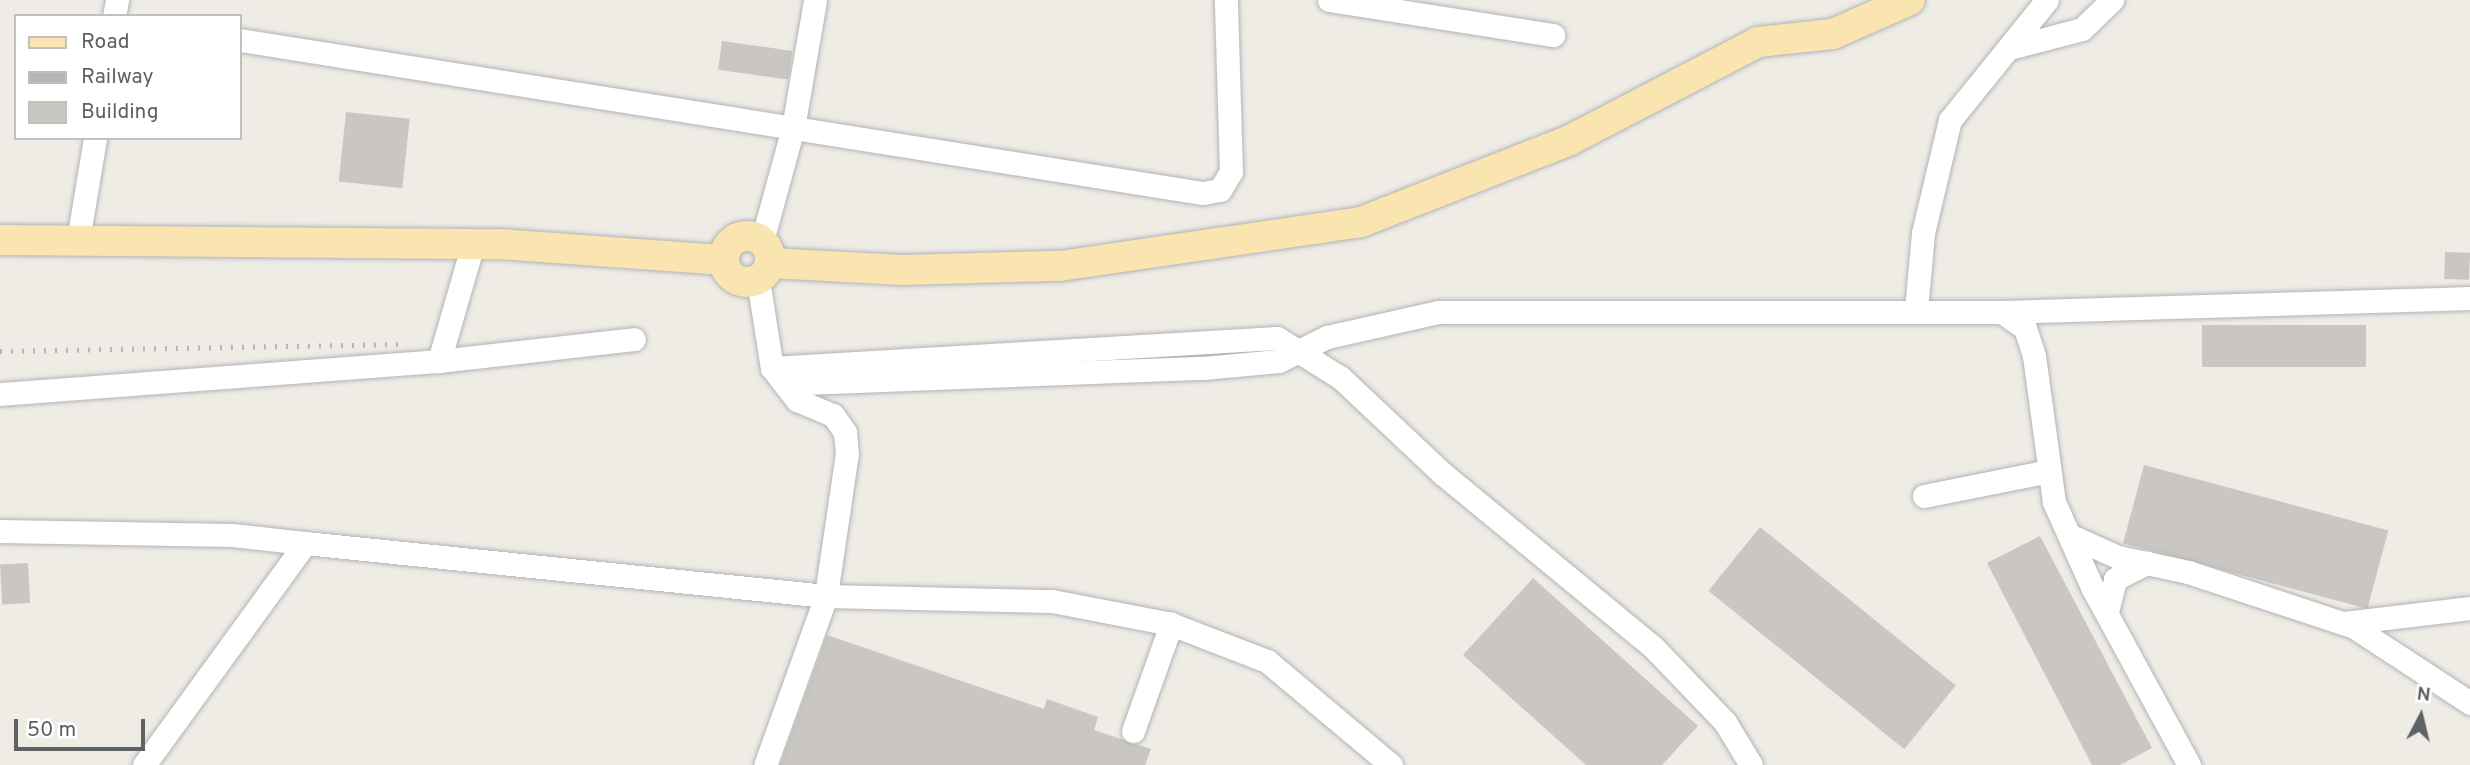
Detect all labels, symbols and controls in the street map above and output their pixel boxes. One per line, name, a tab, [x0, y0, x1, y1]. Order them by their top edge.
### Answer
legend	[14, 14, 242, 140]
text: Road	[81, 29, 130, 56]
text: Railway	[81, 64, 154, 91]
text: Building	[81, 99, 159, 126]
north arrow	[2386, 681, 2456, 751]
text: N	[2415, 682, 2432, 708]
scale bar	[18, 706, 149, 750]
text: 50 m	[27, 717, 76, 744]

